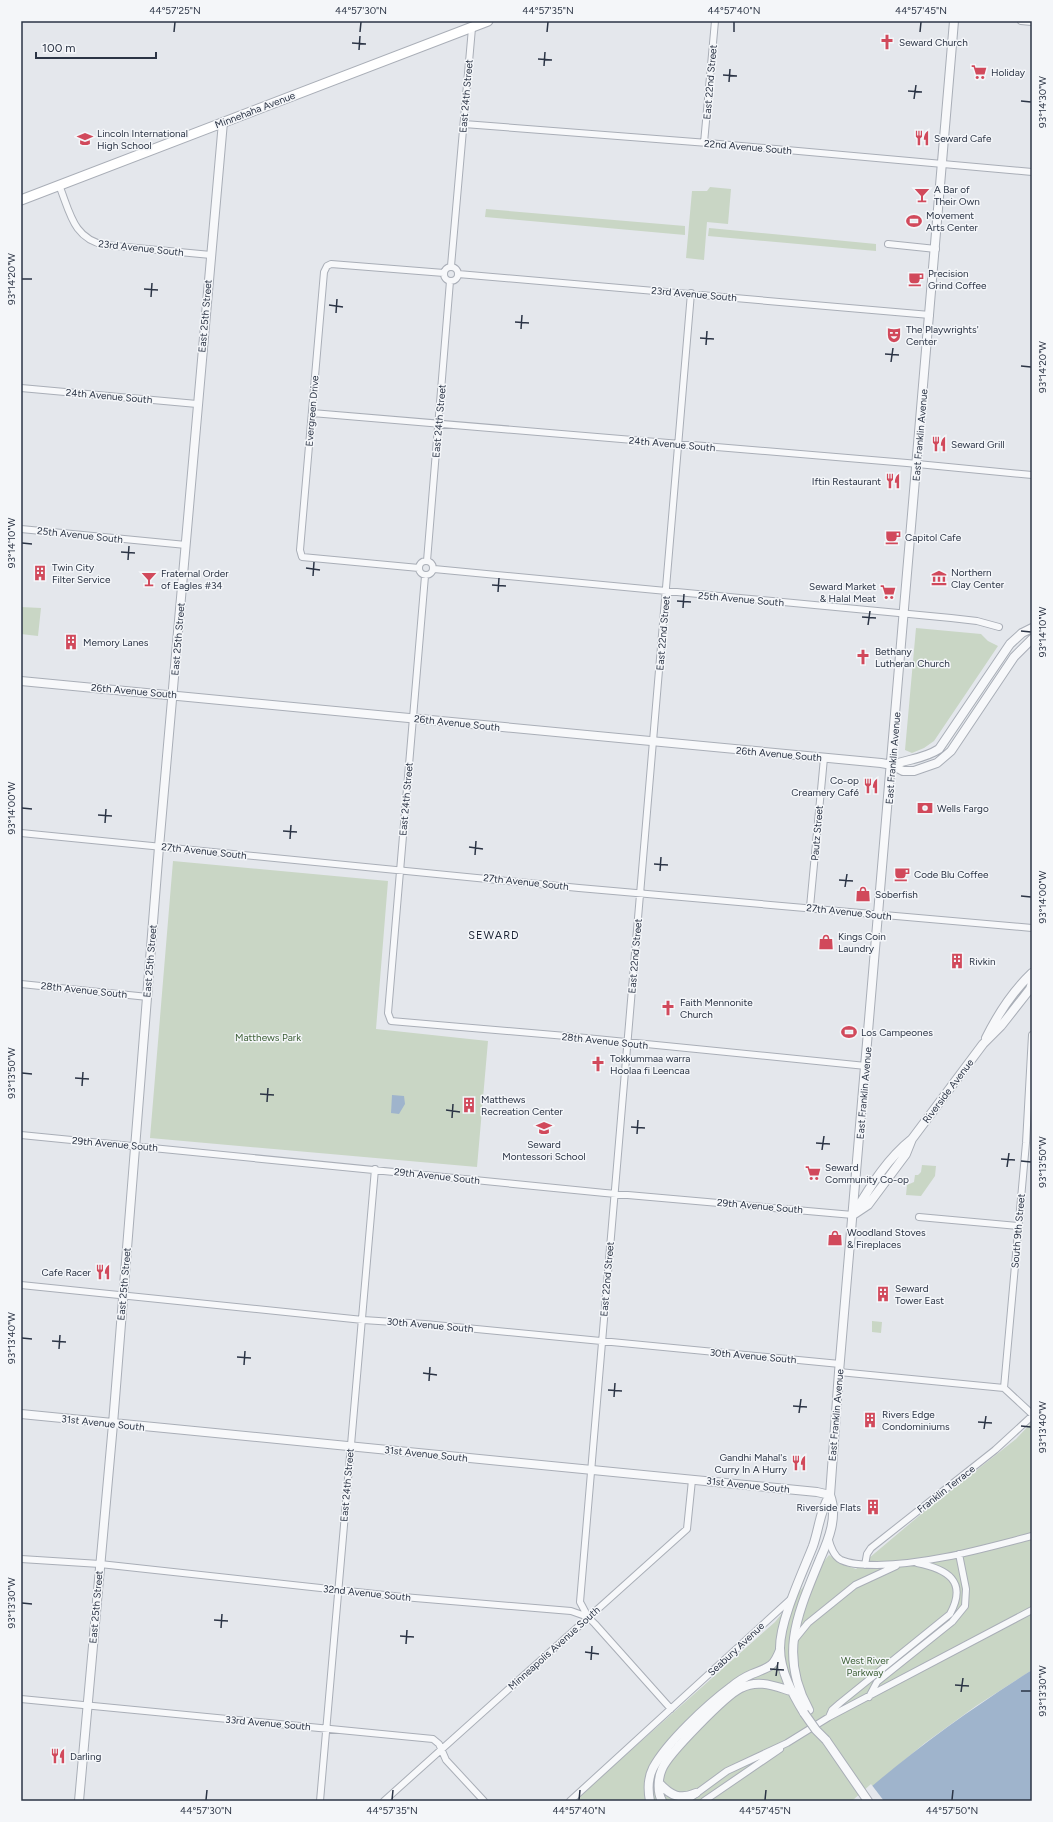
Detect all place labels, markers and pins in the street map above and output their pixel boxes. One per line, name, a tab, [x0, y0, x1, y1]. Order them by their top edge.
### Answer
church icon: Seward Church	[878, 33, 896, 51]
place label: Seward Church	[899, 36, 968, 49]
supermarket icon: Holiday	[970, 63, 988, 81]
place label: Holiday	[991, 66, 1026, 79]
place label: Lincoln International High School	[97, 127, 188, 152]
restaurant icon: Seward Cafe	[913, 129, 931, 147]
school or university icon: Lincoln International High School	[76, 130, 94, 148]
place label: Seward Cafe	[934, 132, 992, 145]
place label: A Bar of Their Own	[934, 183, 980, 208]
bar icon: A Bar of Their Own	[913, 186, 931, 204]
place label: Movement Arts Center	[926, 209, 979, 234]
sports icon: Movement Arts Center	[905, 212, 923, 230]
place label: Precision Grind Coffee	[928, 267, 987, 292]
cafe icon: Precision Grind Coffee	[907, 270, 925, 288]
place label: The Playwrights' Center	[906, 323, 979, 348]
theatre icon: The Playwrights' Center	[885, 326, 903, 344]
restaurant icon: Seward Grill	[930, 435, 948, 453]
place label: Seward Grill	[951, 438, 1005, 451]
restaurant icon: Iftin Restaurant	[884, 472, 902, 490]
place label: Iftin Restaurant	[812, 475, 881, 488]
cafe icon: Capitol Cafe	[884, 528, 902, 546]
place label: Capitol Cafe	[905, 531, 962, 544]
place label: Twin City Filter Service	[52, 561, 111, 586]
building icon: Twin City Filter Service	[31, 564, 49, 582]
place label: Northern Clay Center	[951, 566, 1005, 591]
place label: Fraternal Order of Eagles #34	[161, 567, 229, 592]
museum icon: Northern Clay Center	[930, 569, 948, 587]
bar icon: Fraternal Order of Eagles #34	[140, 570, 158, 588]
place label: Seward Market & Halal Meat	[809, 580, 876, 605]
supermarket icon: Seward Market & Halal Meat	[879, 583, 897, 601]
building icon: Memory Lanes	[62, 633, 80, 651]
place label: Memory Lanes	[83, 636, 149, 649]
place label: Bethany Lutheran Church	[875, 645, 950, 670]
church icon: Bethany Lutheran Church	[854, 648, 872, 666]
place label: Co-op Creamery Café	[791, 774, 860, 799]
restaurant icon: Co-op Creamery Café	[862, 777, 880, 795]
bank icon: Wells Fargo	[916, 799, 934, 817]
place label: Wells Fargo	[937, 802, 989, 815]
cafe icon: Code Blu Coffee	[893, 865, 911, 883]
place label: Code Blu Coffee	[914, 868, 989, 881]
shop icon: Soberfish	[854, 885, 872, 903]
place label: Soberfish	[875, 888, 918, 901]
place label: Kings Coin Laundry	[838, 930, 886, 955]
shop icon: Kings Coin Laundry	[817, 933, 835, 951]
building icon: Rivkin	[948, 952, 966, 970]
place label: Rivkin	[969, 955, 996, 968]
place label: Faith Mennonite Church	[680, 996, 753, 1021]
church icon: Faith Mennonite Church	[659, 999, 677, 1017]
sports icon: Los Campeones	[840, 1023, 858, 1041]
place label: Los Campeones	[861, 1026, 933, 1039]
place label: Tokkummaa warra Hoolaa fi Leencaa	[610, 1052, 690, 1077]
church icon: Tokkummaa warra Hoolaa fi Leencaa	[589, 1055, 607, 1073]
place label: Matthews Recreation Center	[481, 1093, 563, 1118]
building icon: Matthews Recreation Center	[460, 1096, 478, 1114]
school or university icon: Seward Montessori School	[535, 1119, 553, 1137]
place label: Seward Montessori School	[502, 1138, 586, 1163]
place label: Seward Community Co-op	[825, 1161, 909, 1186]
supermarket icon: Seward Community Co-op	[804, 1164, 822, 1182]
place label: Woodland Stoves & Fireplaces	[847, 1226, 926, 1251]
shop icon: Woodland Stoves & Fireplaces	[826, 1229, 844, 1247]
restaurant icon: Cafe Racer	[94, 1263, 112, 1281]
place label: Cafe Racer	[41, 1266, 92, 1279]
place label: Seward Tower East	[895, 1282, 944, 1307]
building icon: Seward Tower East	[874, 1285, 892, 1303]
place label: Rivers Edge Condominiums	[882, 1408, 950, 1433]
building icon: Rivers Edge Condominiums	[861, 1411, 879, 1429]
place label: Gandhi Mahal's Curry In A Hurry	[715, 1451, 788, 1476]
restaurant icon: Gandhi Mahal's Curry In A Hurry	[790, 1454, 808, 1472]
building icon: Riverside Flats	[864, 1498, 882, 1516]
place label: Riverside Flats	[797, 1501, 861, 1514]
restaurant icon: Darling	[49, 1747, 67, 1765]
place label: Darling	[70, 1750, 101, 1763]

